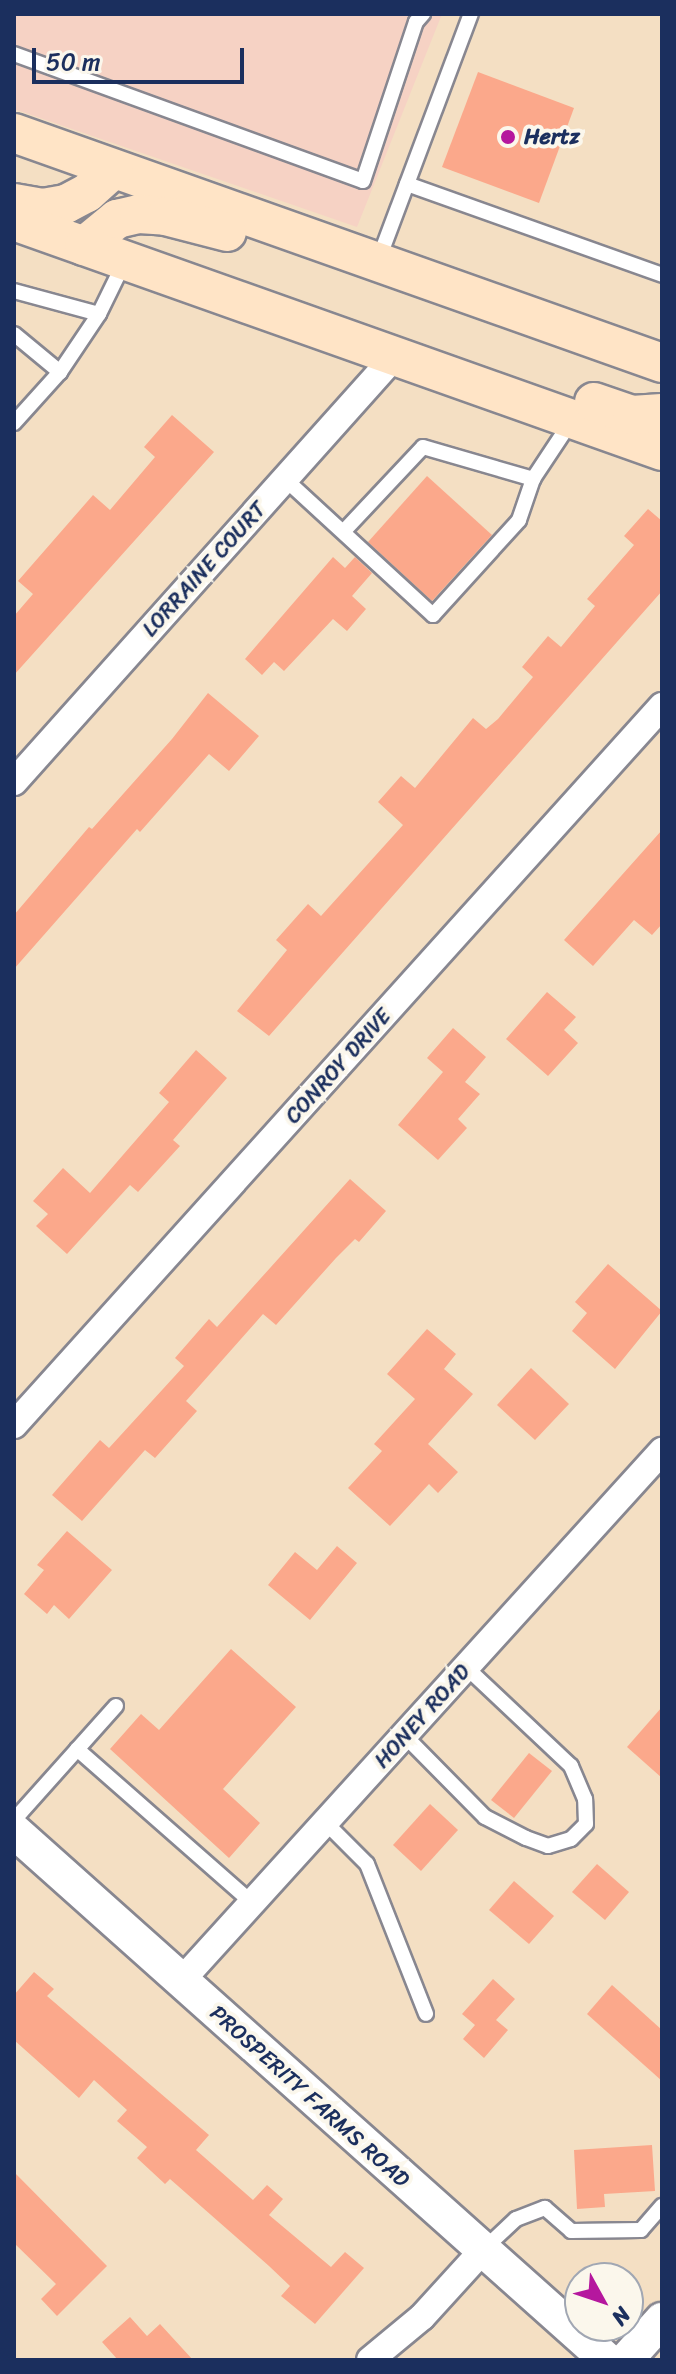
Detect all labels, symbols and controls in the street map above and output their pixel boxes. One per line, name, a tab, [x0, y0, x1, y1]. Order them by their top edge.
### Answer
scale bar	[36, 32, 248, 82]
text: 50 m	[46, 41, 101, 83]
place label: Hertz	[524, 124, 580, 150]
marker: Hertz	[499, 128, 517, 146]
street label: LORRAINE COURT	[137, 496, 271, 642]
street label: CONROY DRIVE	[278, 1002, 398, 1130]
street label: HONEY ROAD	[369, 1659, 475, 1773]
street label: PROSPERITY FARMS ROAD	[205, 2000, 415, 2192]
north arrow	[564, 2262, 644, 2342]
text: N	[601, 2298, 641, 2335]

